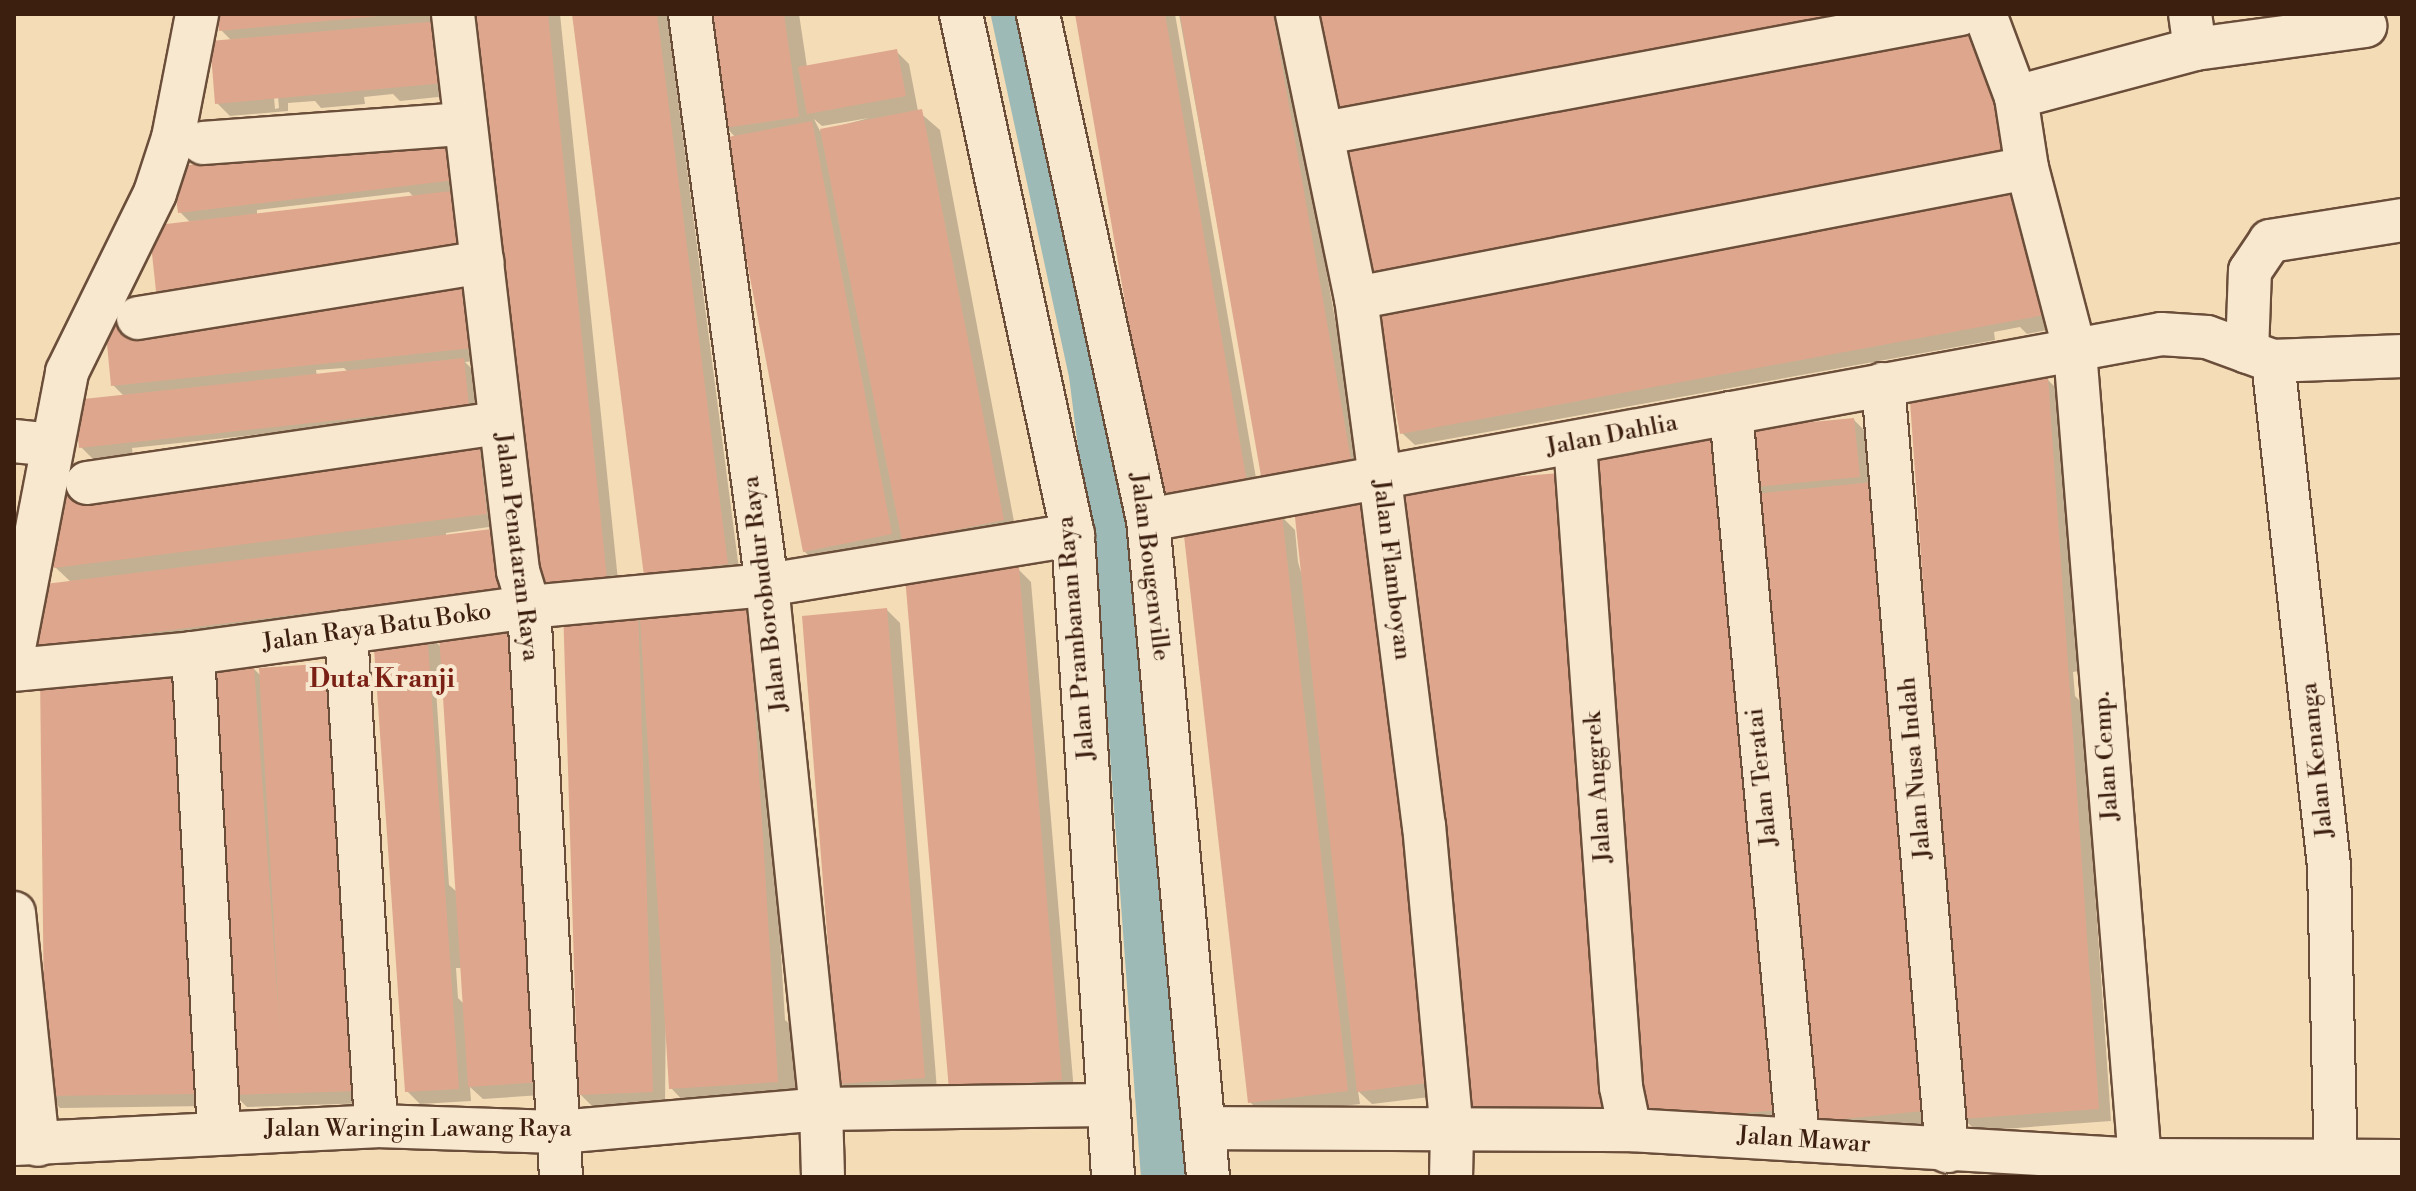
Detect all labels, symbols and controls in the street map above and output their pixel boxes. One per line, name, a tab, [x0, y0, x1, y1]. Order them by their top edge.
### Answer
street label: Jalan Dahlia	[1544, 409, 1680, 463]
street label: Jalan Penataran Raya	[488, 431, 544, 663]
street label: Jalan Bougenville	[1123, 471, 1175, 663]
street label: Jalan Borobudur Raya	[737, 474, 795, 714]
street label: Jalan Flamboyan	[1366, 478, 1416, 662]
street label: Jalan Prambanan Raya	[1052, 515, 1102, 761]
street label: Jalan Raya Batu Boko	[261, 598, 493, 658]
district label: Duta Kranji	[309, 664, 455, 696]
street label: Jalan Nusa Indah	[1894, 676, 1938, 860]
street label: Jalan Kenanga	[2296, 681, 2340, 839]
street label: Jalan Cemp.	[2088, 690, 2126, 822]
street label: Jalan Teratai	[1741, 706, 1785, 848]
street label: Jalan Anggrek	[1579, 710, 1619, 864]
street label: Jalan Waringin Lawang Raya	[264, 1116, 572, 1144]
street label: Jalan Mawar	[1737, 1122, 1871, 1160]

